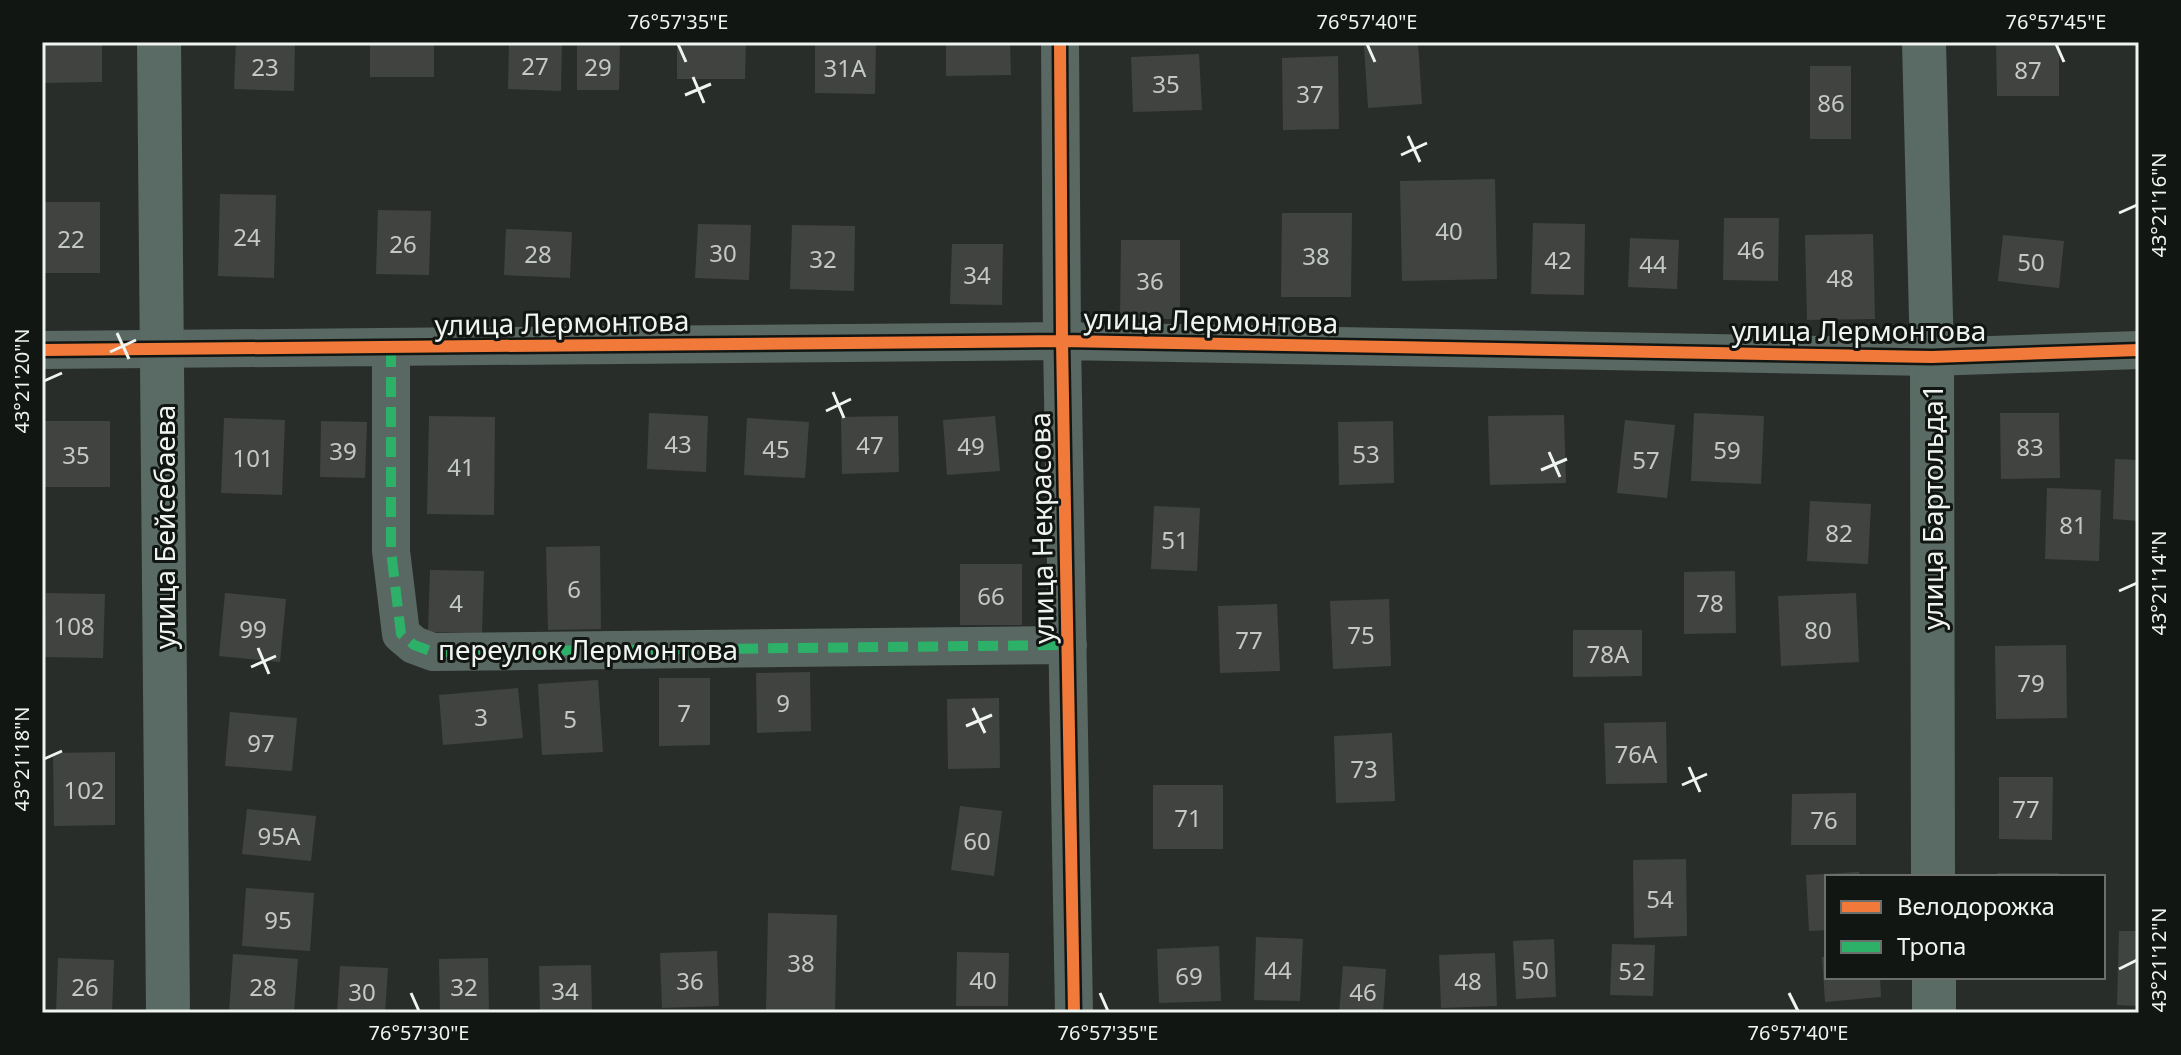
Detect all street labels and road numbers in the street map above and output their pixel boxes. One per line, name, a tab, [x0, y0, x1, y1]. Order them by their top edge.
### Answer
street label: улица Лермонтова	[1083, 299, 1339, 341]
street label: улица Лермонтова	[434, 301, 690, 343]
street label: улица Лермонтова	[1732, 311, 1986, 349]
street label: улица Бартольда1	[1913, 384, 1951, 630]
street label: улица Бейсебаева	[145, 405, 183, 649]
street label: улица Некрасова	[1020, 412, 1062, 644]
street label: переулок Лермонтова	[438, 630, 738, 668]

